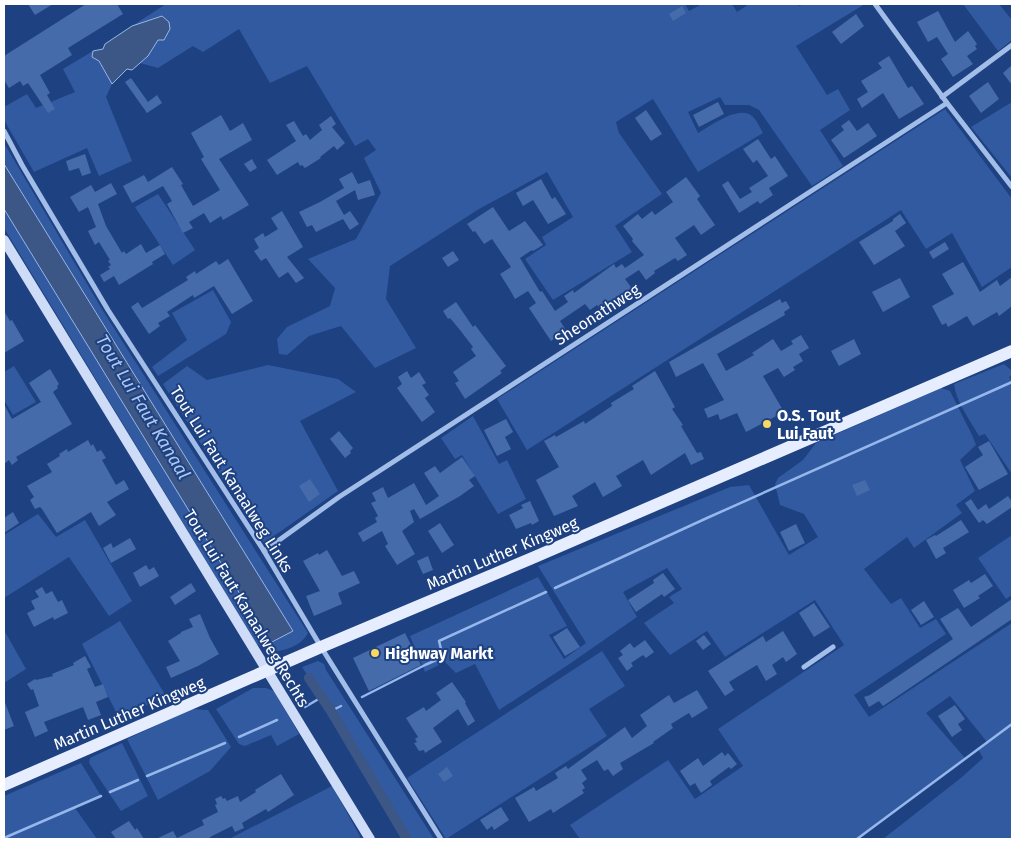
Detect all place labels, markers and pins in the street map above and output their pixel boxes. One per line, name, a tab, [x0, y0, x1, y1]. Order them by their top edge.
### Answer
place label: O.S. Tout Lui Faut	[777, 406, 842, 443]
marker: O.S. Tout Lui Faut	[761, 418, 773, 430]
place label: Highway Markt	[385, 644, 494, 663]
marker: Highway Markt	[369, 647, 381, 659]

